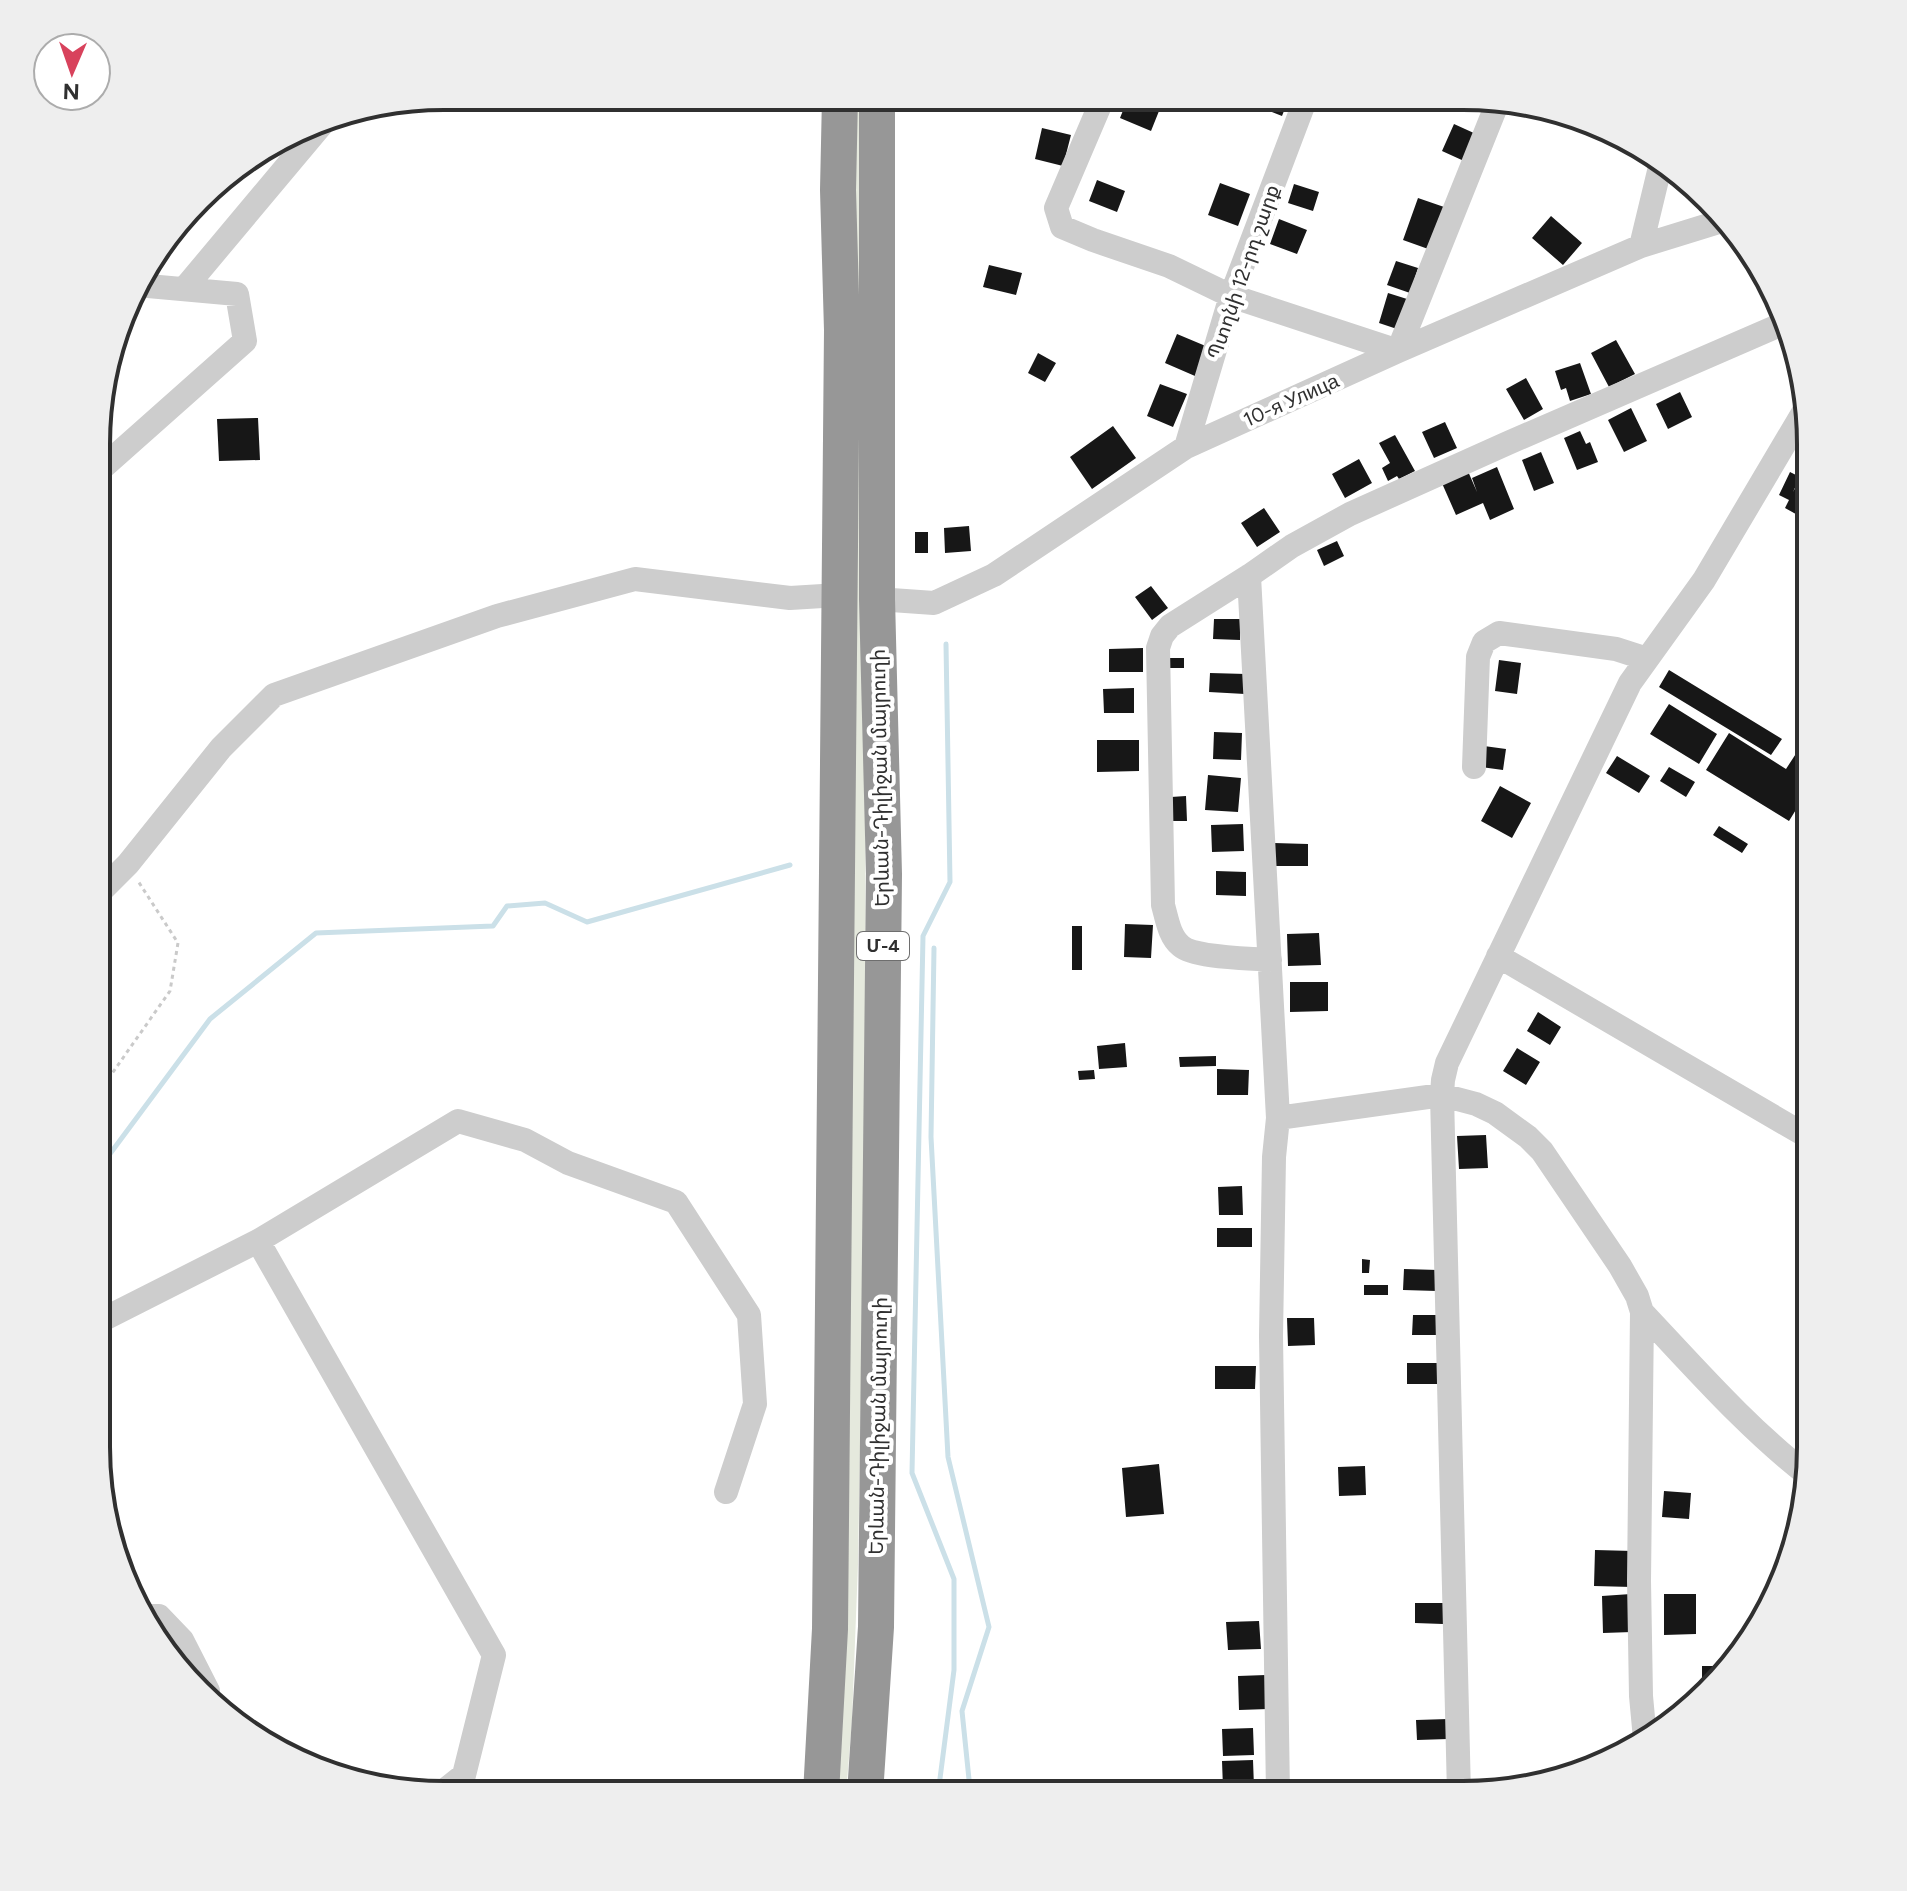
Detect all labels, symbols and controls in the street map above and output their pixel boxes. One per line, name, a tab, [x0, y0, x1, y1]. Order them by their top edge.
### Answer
north arrow	[32, 32, 112, 112]
text: N	[62, 78, 80, 105]
street label: Պտղնի 12-րդ շարք	[1202, 181, 1284, 363]
street label: 10-я Улица	[1240, 368, 1343, 432]
street label: Երևան-Դիլիջան մայրուղի	[866, 649, 894, 907]
road number: Մ-4	[857, 932, 909, 960]
street label: Երևան-Դիլիջան մայրուղի	[864, 1297, 892, 1555]

